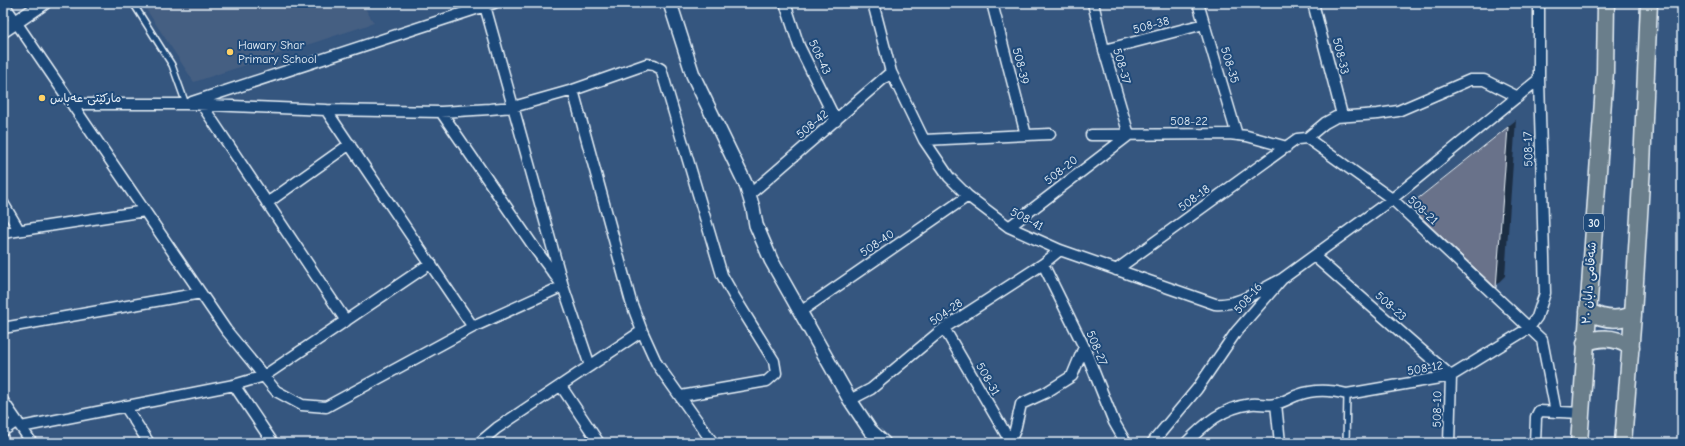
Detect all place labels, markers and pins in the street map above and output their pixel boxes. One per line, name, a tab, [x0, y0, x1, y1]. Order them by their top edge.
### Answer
place label: Hawary Shar Primary School	[238, 38, 317, 66]
marker: Hawary Shar Primary School	[225, 47, 235, 57]
place label: مارکێتی عەباس	[50, 91, 121, 106]
marker: مارکێتی عەباس	[37, 93, 47, 103]

